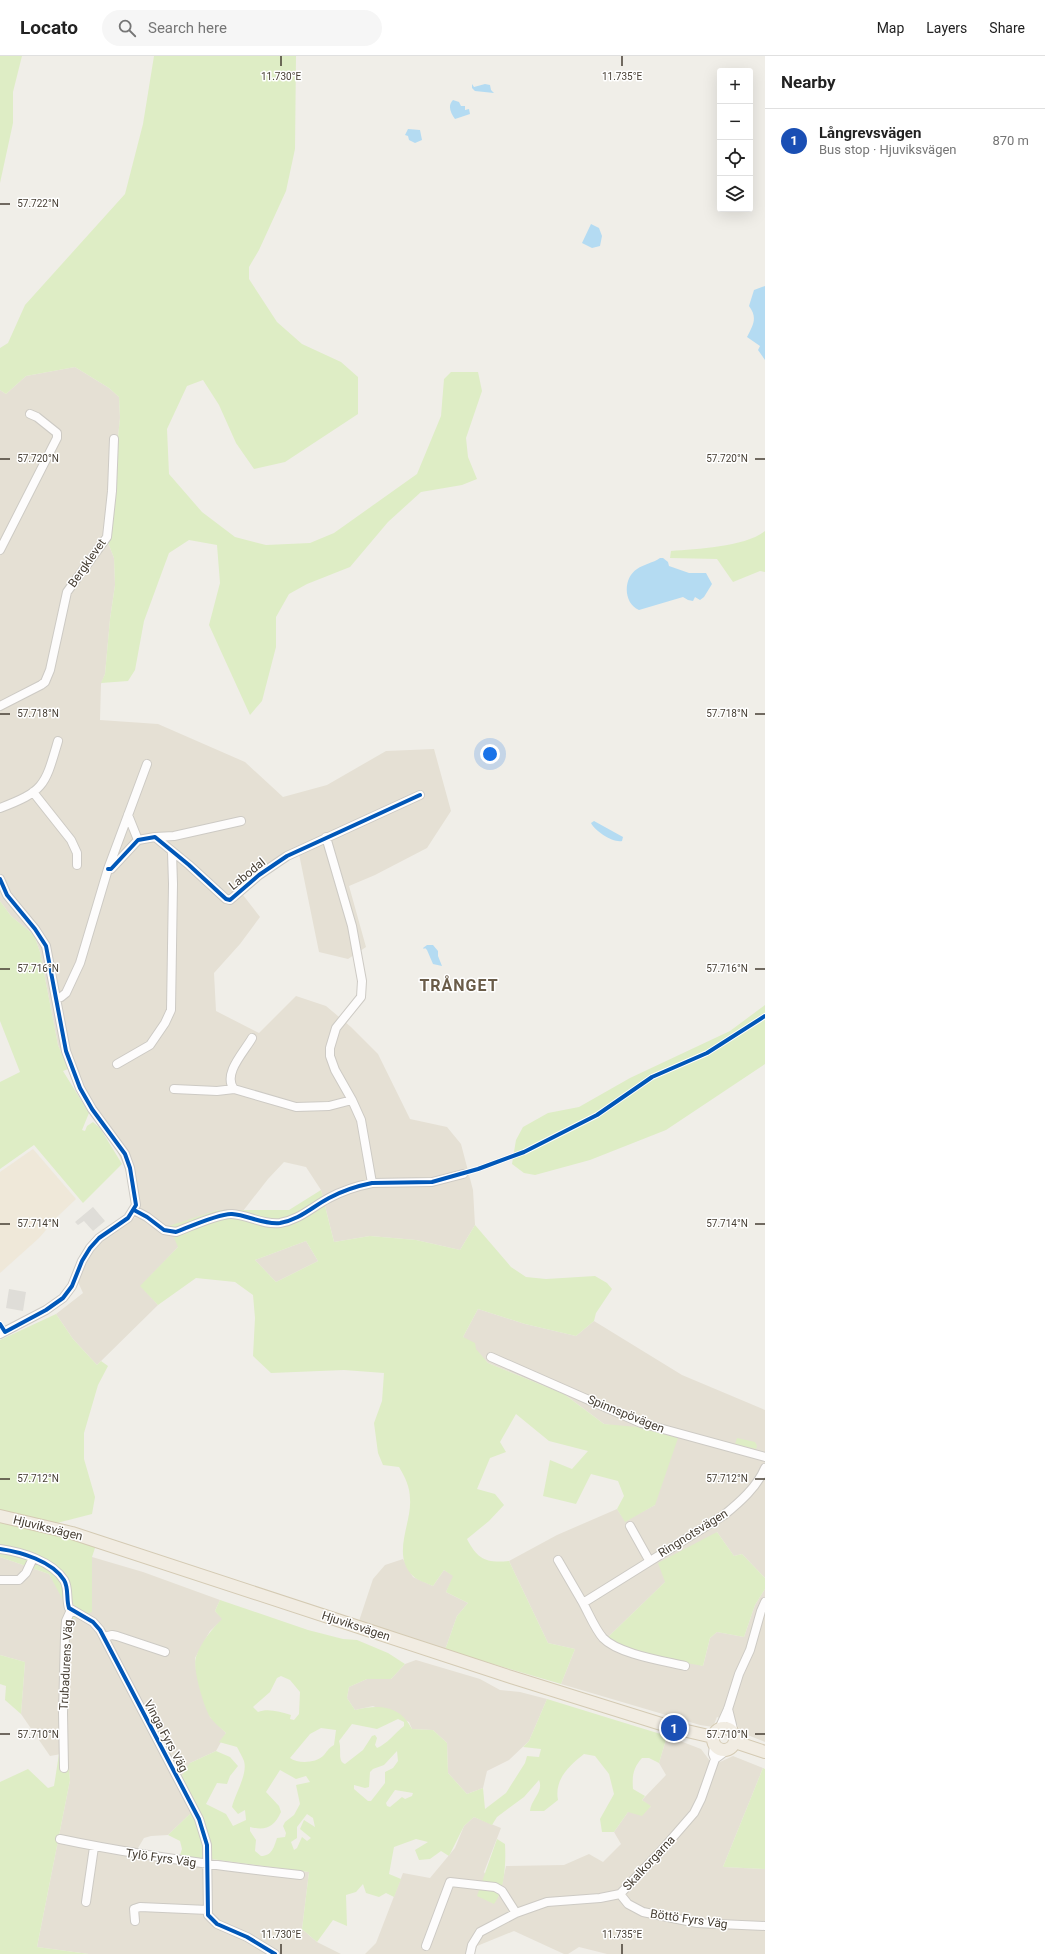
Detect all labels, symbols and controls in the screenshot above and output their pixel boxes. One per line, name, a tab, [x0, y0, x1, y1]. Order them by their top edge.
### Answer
search box	[102, 10, 382, 46]
text: Locato	[20, 16, 78, 39]
icon: search	[116, 17, 138, 39]
text: Search here	[148, 19, 227, 37]
text: Map	[877, 20, 904, 36]
text: Layers	[926, 20, 967, 36]
text: Share	[989, 20, 1025, 36]
map controls	[717, 68, 753, 212]
button: +	[717, 68, 753, 104]
text: 11.730°E	[261, 71, 301, 82]
text: 11.735°E	[602, 71, 642, 82]
text: Nearby	[781, 72, 836, 92]
button: −	[717, 104, 753, 140]
text: Långrevsvägen	[819, 124, 921, 142]
text: 1	[790, 133, 798, 148]
text: 870 m	[992, 133, 1029, 148]
button: locate	[717, 140, 753, 176]
text: Bus stop · Hjuviksvägen	[819, 142, 957, 157]
button: layers	[717, 176, 753, 212]
text: 57.722°N	[17, 198, 59, 209]
text: 57.720°N	[17, 453, 59, 464]
text: 57.720°N	[706, 453, 748, 464]
street label: Bergklevet	[65, 536, 109, 590]
text: 57.718°N	[17, 708, 59, 719]
text: 57.718°N	[706, 708, 748, 719]
your location	[480, 744, 500, 764]
street label: Labodal	[226, 855, 268, 893]
text: 57.716°N	[17, 963, 59, 974]
text: 57.716°N	[706, 963, 748, 974]
district label: TRÅNGET	[419, 975, 499, 995]
text: 57.714°N	[17, 1218, 59, 1229]
text: 57.714°N	[706, 1218, 748, 1229]
street label: Spinnspövägen	[586, 1392, 666, 1436]
text: 57.712°N	[17, 1473, 59, 1484]
text: 57.712°N	[706, 1473, 748, 1484]
street label: Ringnotsvägen	[656, 1506, 730, 1560]
street label: Hjuviksvägen	[12, 1513, 84, 1543]
street label: Hjuviksvägen	[320, 1608, 392, 1644]
street label: Trubadurens Väg	[57, 1619, 75, 1711]
street label: Vinga Fyrs Väg	[141, 1698, 191, 1774]
pin: 1	[661, 1713, 687, 1743]
text: 57.710°N	[17, 1729, 59, 1740]
text: 57.710°N	[706, 1729, 748, 1740]
street label: Skalkorgarna	[620, 1833, 678, 1893]
street label: Tylö Fyrs Väg	[125, 1846, 197, 1870]
street label: Böttö Fyrs Väg	[649, 1907, 729, 1931]
text: 11.730°E	[261, 1929, 301, 1940]
text: 11.735°E	[602, 1929, 642, 1940]

